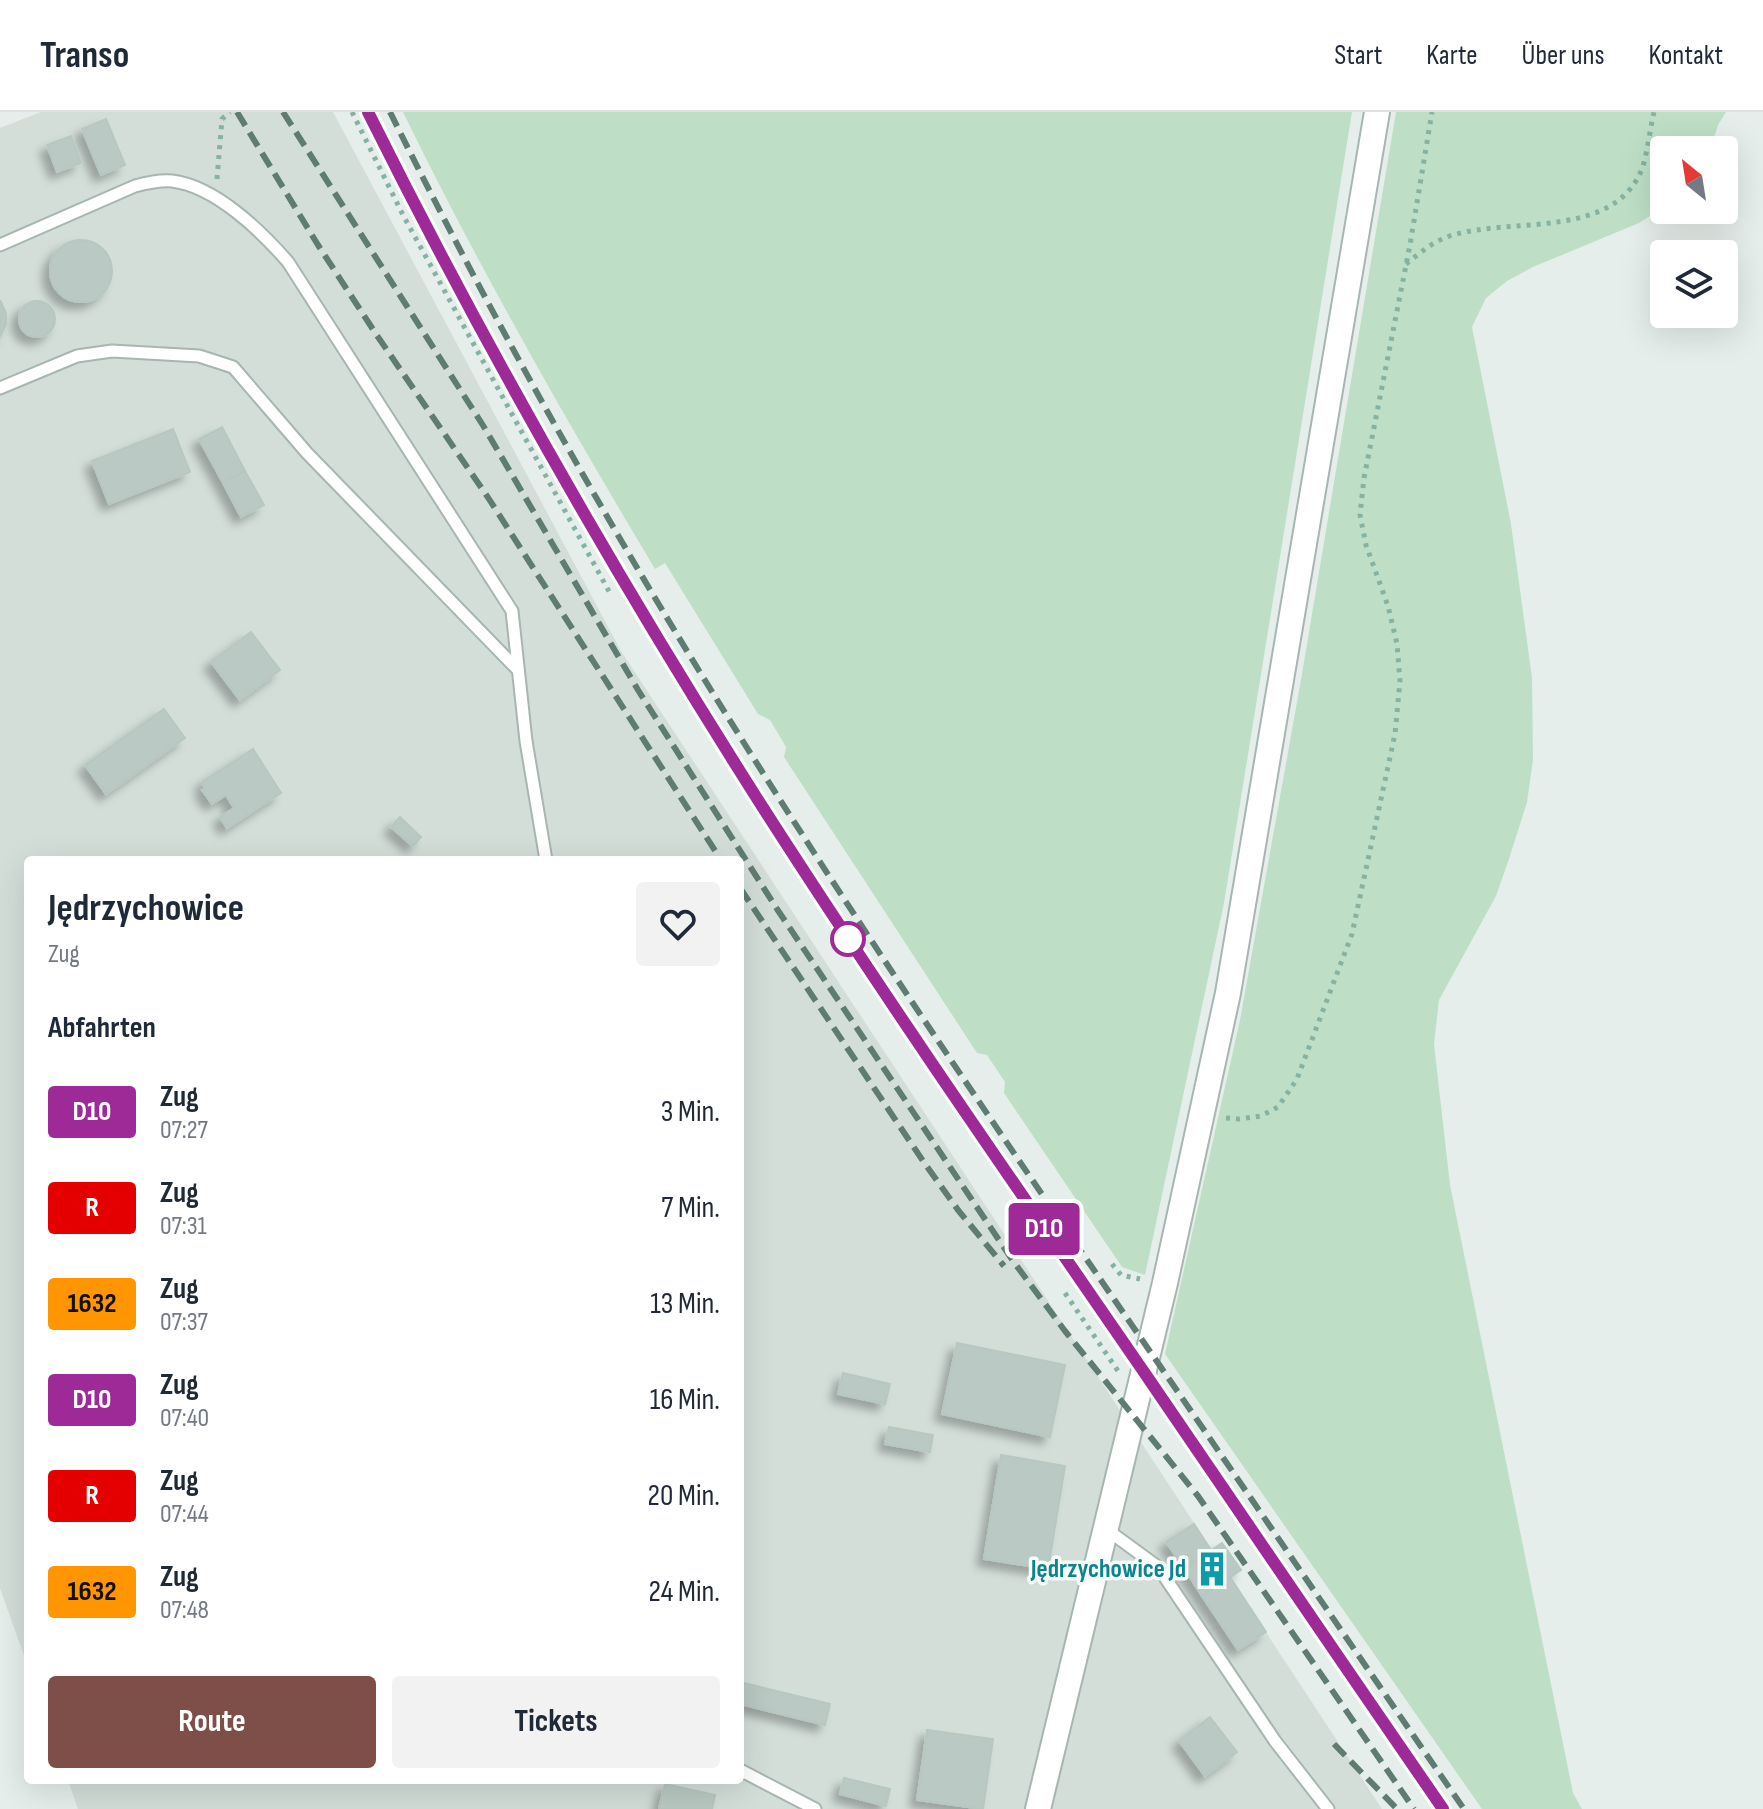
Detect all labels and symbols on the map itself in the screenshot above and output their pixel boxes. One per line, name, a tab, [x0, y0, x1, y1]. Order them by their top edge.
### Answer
north arrow	[1650, 136, 1738, 224]
unlabelled marker	[831, 922, 865, 956]
line badge: D10	[998, 1203, 1090, 1255]
building icon: Jędrzychowice Jd	[1193, 1550, 1231, 1588]
place label: Jędrzychowice Jd	[1030, 1554, 1186, 1585]

